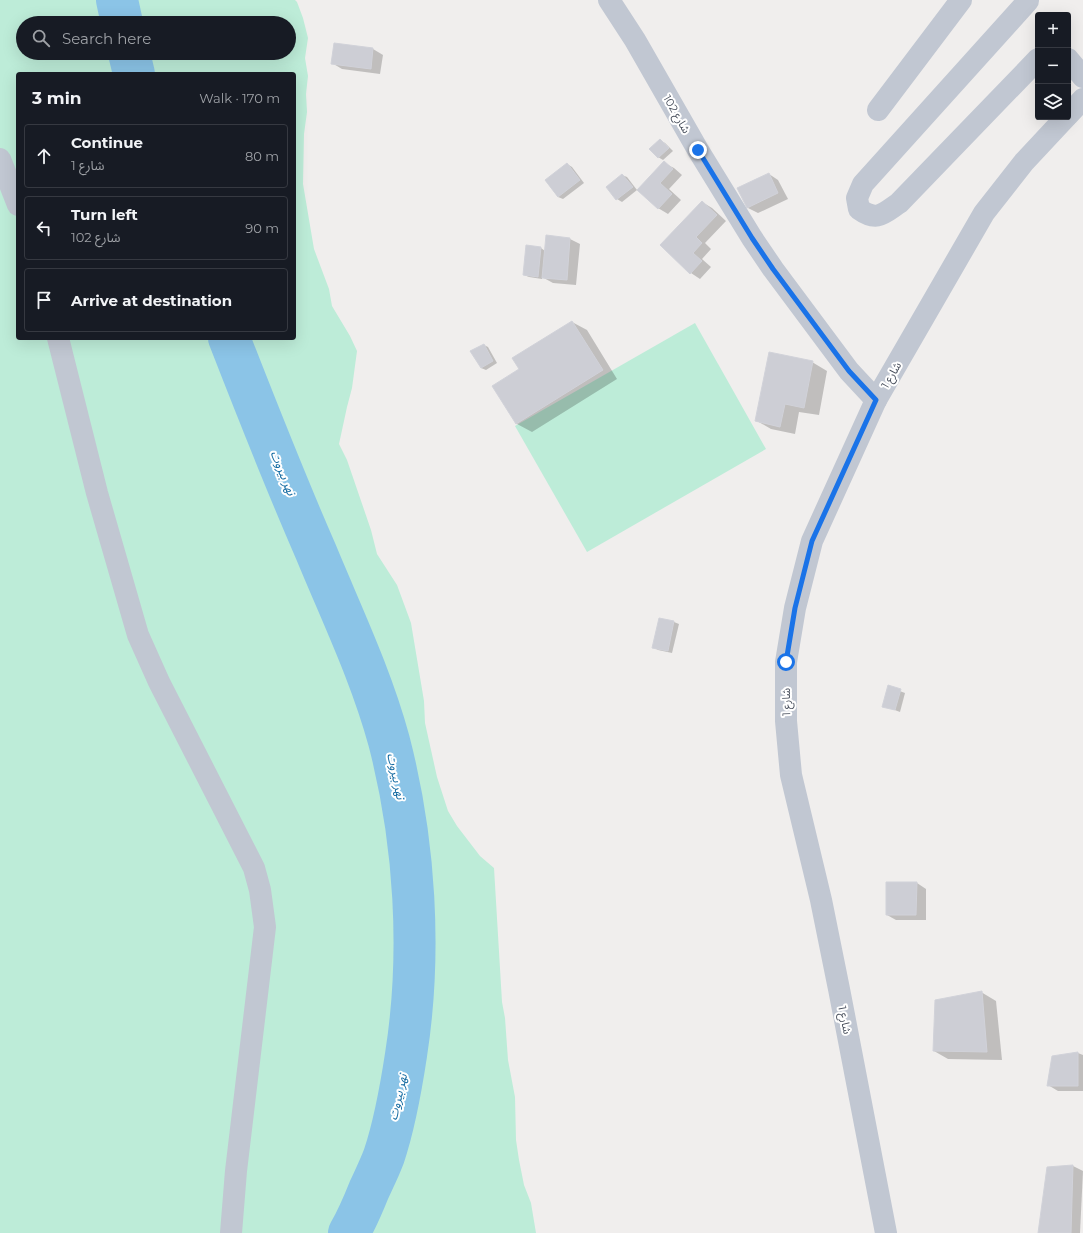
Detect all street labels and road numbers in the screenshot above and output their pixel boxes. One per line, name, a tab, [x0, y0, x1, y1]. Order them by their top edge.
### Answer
street label: شارع 102	[660, 92, 694, 136]
street label: شارع 1	[878, 359, 905, 391]
street label: شارع 1	[779, 687, 794, 716]
street label: شارع 1	[834, 1005, 855, 1036]

